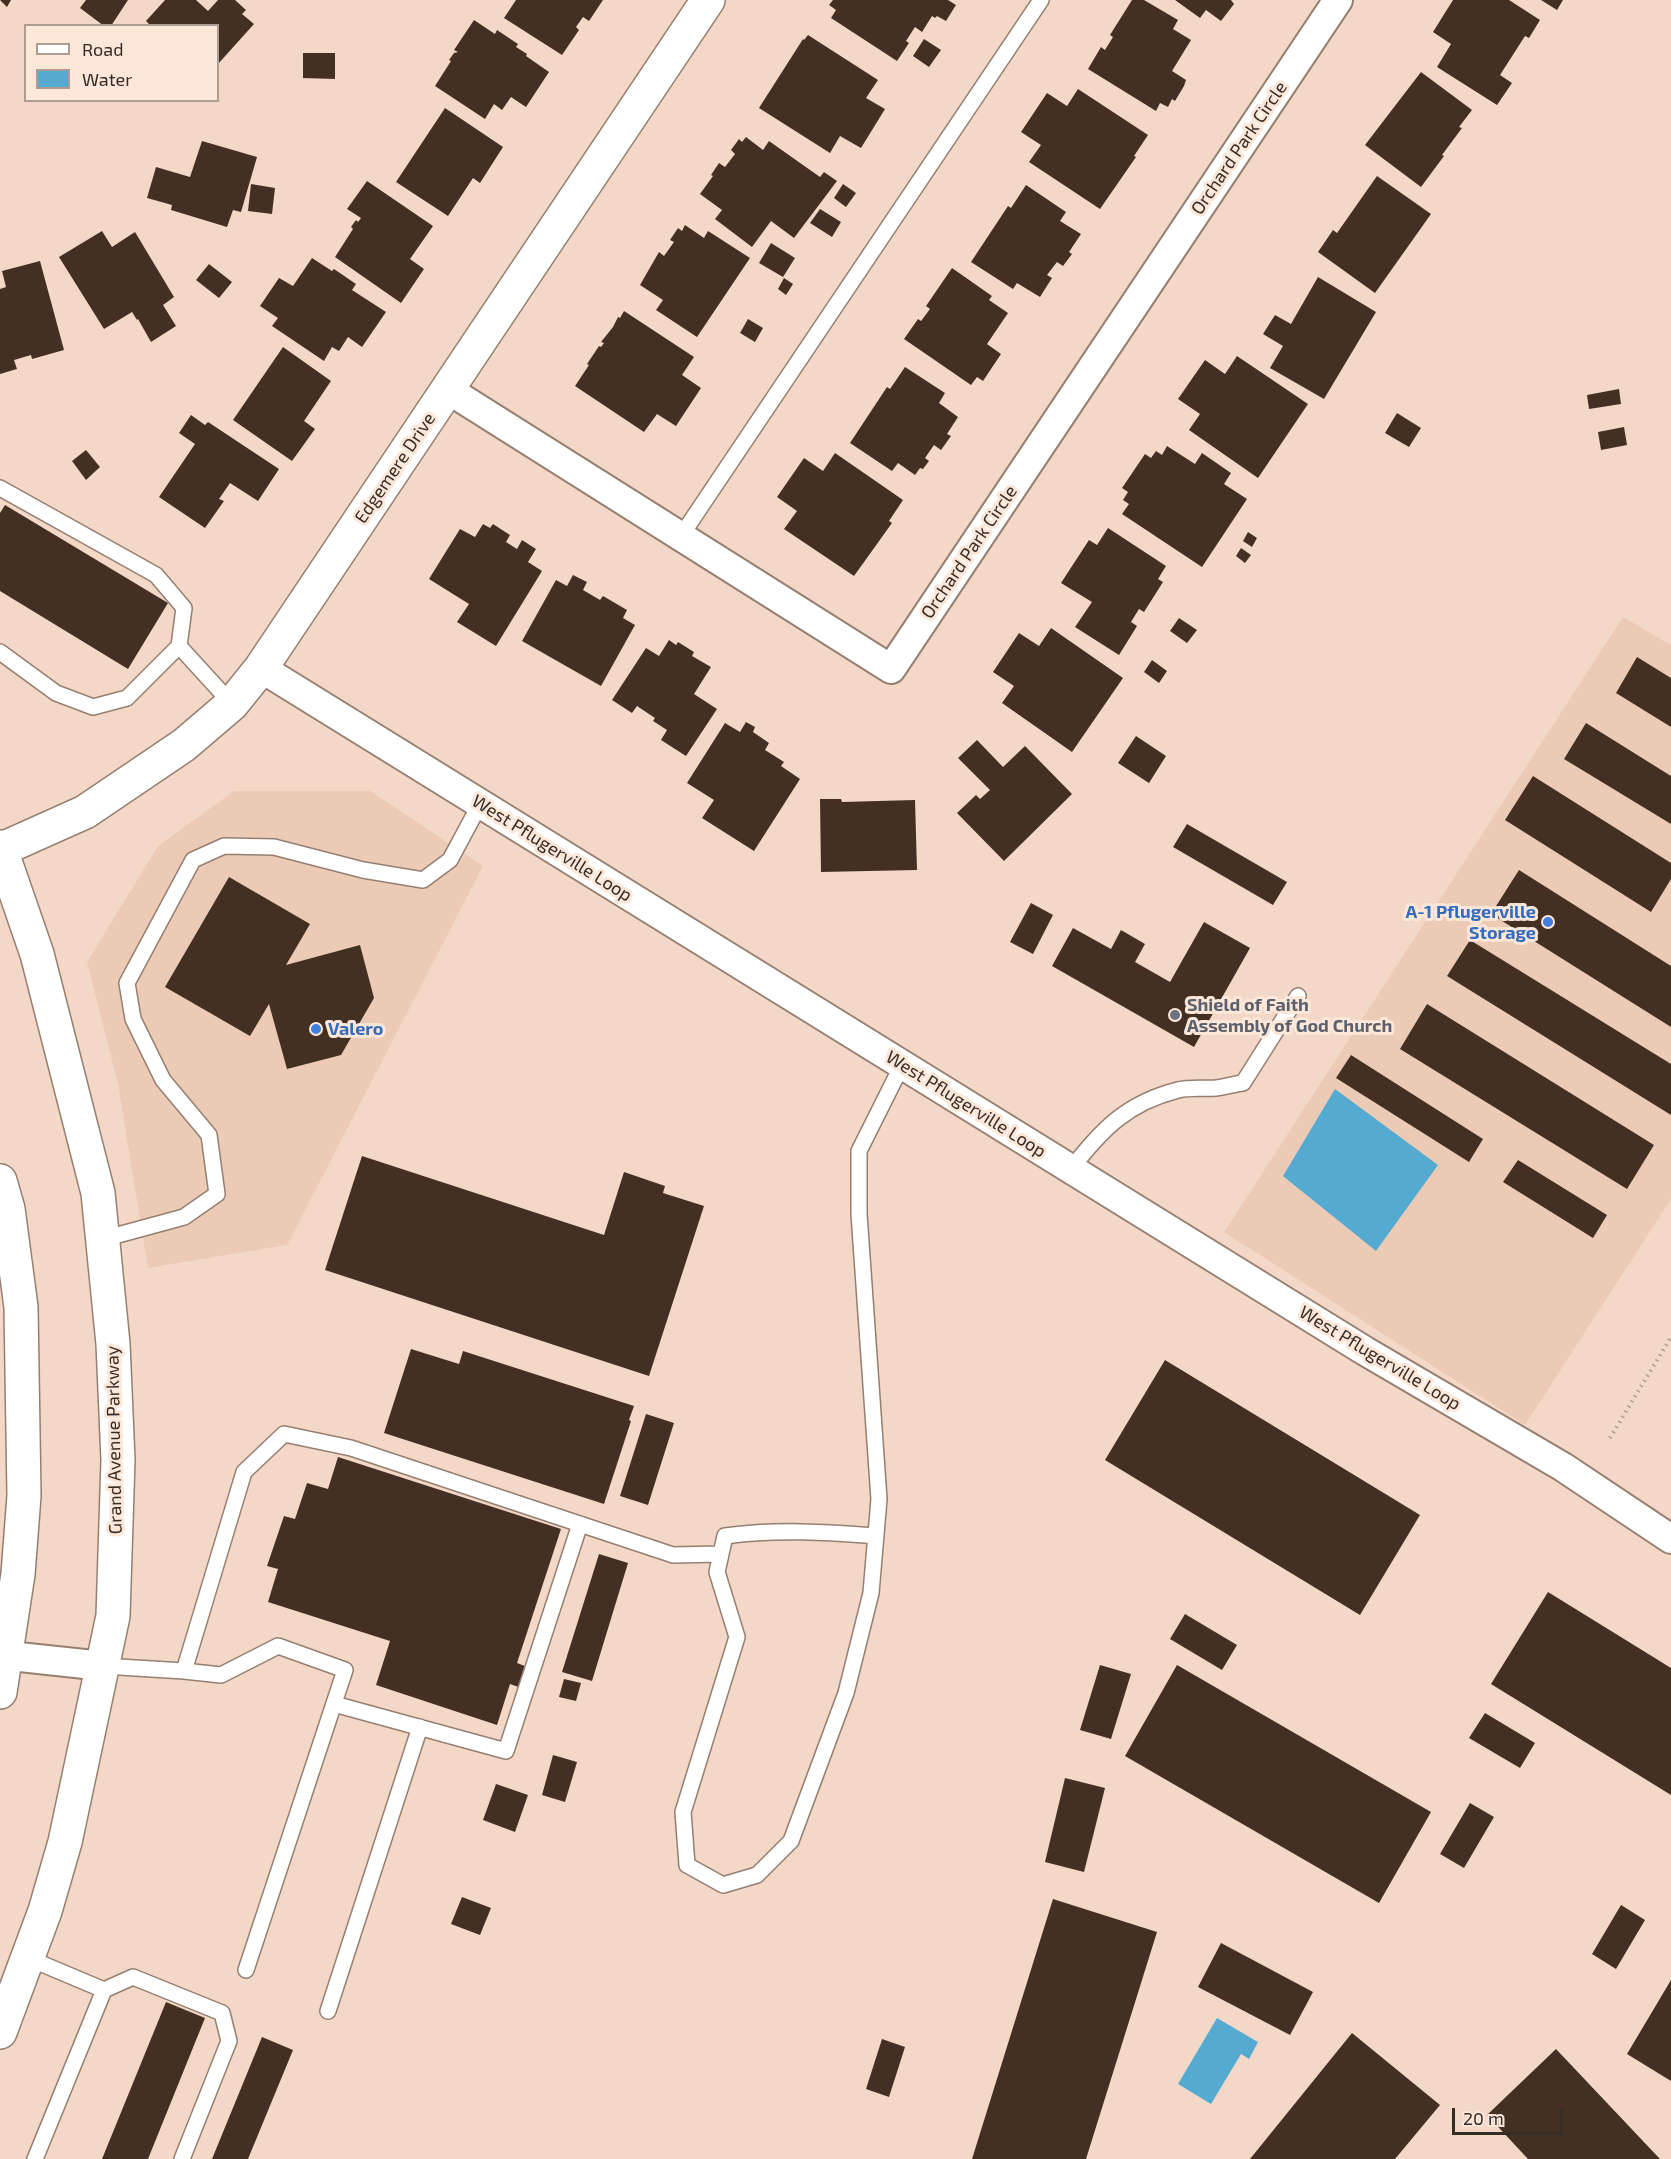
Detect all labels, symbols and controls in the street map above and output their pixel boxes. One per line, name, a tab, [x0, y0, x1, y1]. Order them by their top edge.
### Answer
legend	[24, 24, 219, 102]
text: Road	[82, 38, 123, 60]
text: Water	[82, 68, 132, 90]
street label: Orchard Park Circle	[1186, 77, 1292, 219]
street label: Edgemere Drive	[350, 409, 440, 527]
street label: Orchard Park Circle	[916, 481, 1022, 623]
street label: West Pflugerville Loop	[468, 790, 636, 906]
place label: A-1 Pflugerville Storage	[1406, 901, 1536, 944]
marker: A-1 Pflugerville Storage	[1541, 915, 1555, 929]
place label: Shield of Faith Assembly of God Church	[1187, 994, 1392, 1036]
marker: Shield of Faith Assembly of God Church	[1168, 1008, 1182, 1022]
place label: Valero	[328, 1018, 383, 1040]
marker: Valero	[309, 1022, 323, 1036]
street label: West Pflugerville Loop	[882, 1046, 1050, 1162]
street label: West Pflugerville Loop	[1295, 1301, 1465, 1415]
street label: Grand Avenue Parkway	[102, 1346, 126, 1534]
scale bar	[1455, 2096, 1566, 2134]
text: 20 m	[1463, 2107, 1504, 2129]

